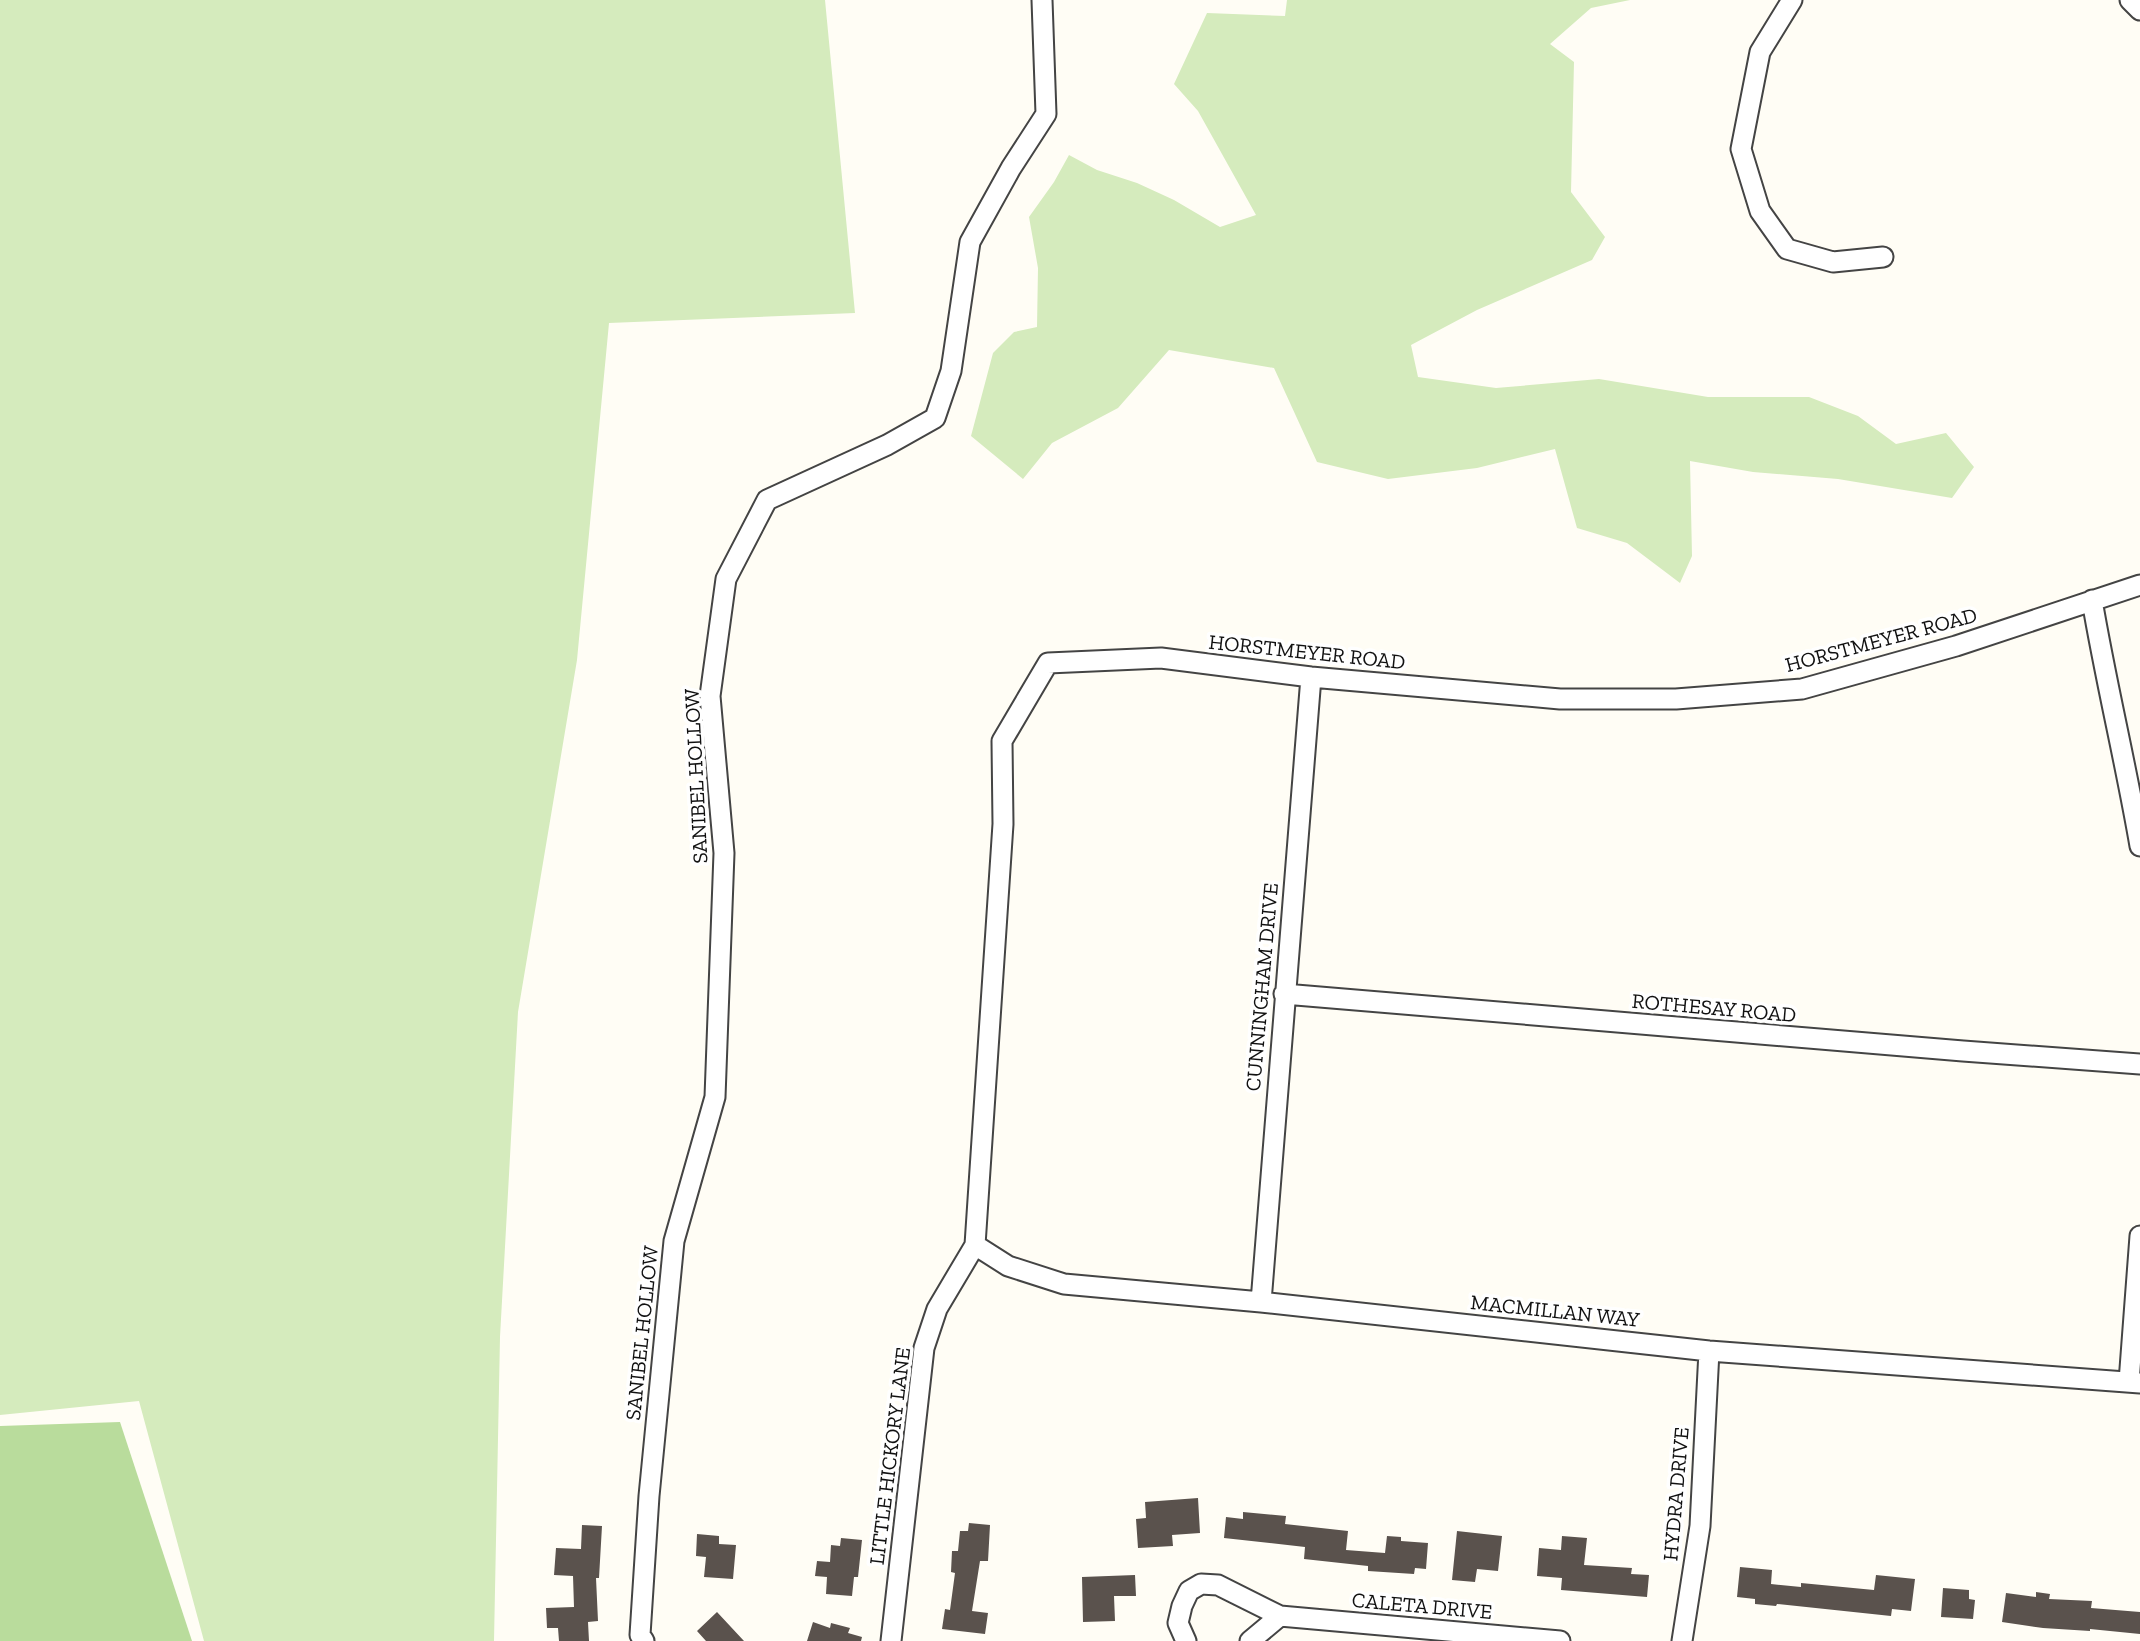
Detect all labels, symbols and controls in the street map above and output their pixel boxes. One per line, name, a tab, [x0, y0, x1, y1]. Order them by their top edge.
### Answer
street label: HORSTMEYER ROAD	[1782, 602, 1980, 677]
street label: HORSTMEYER ROAD	[1208, 629, 1407, 674]
street label: SANIBEL HOLLOW	[678, 687, 713, 864]
street label: CUNNINGHAM DRIVE	[1240, 882, 1283, 1092]
street label: ROTHESAY ROAD	[1631, 988, 1797, 1027]
street label: SANIBEL HOLLOW	[620, 1244, 663, 1421]
street label: MACMILLAN WAY	[1469, 1289, 1641, 1332]
street label: LITTLE HICKORY LANE	[864, 1346, 915, 1566]
street label: HYDRA DRIVE	[1657, 1426, 1694, 1562]
street label: CALETA DRIVE	[1351, 1587, 1493, 1624]

